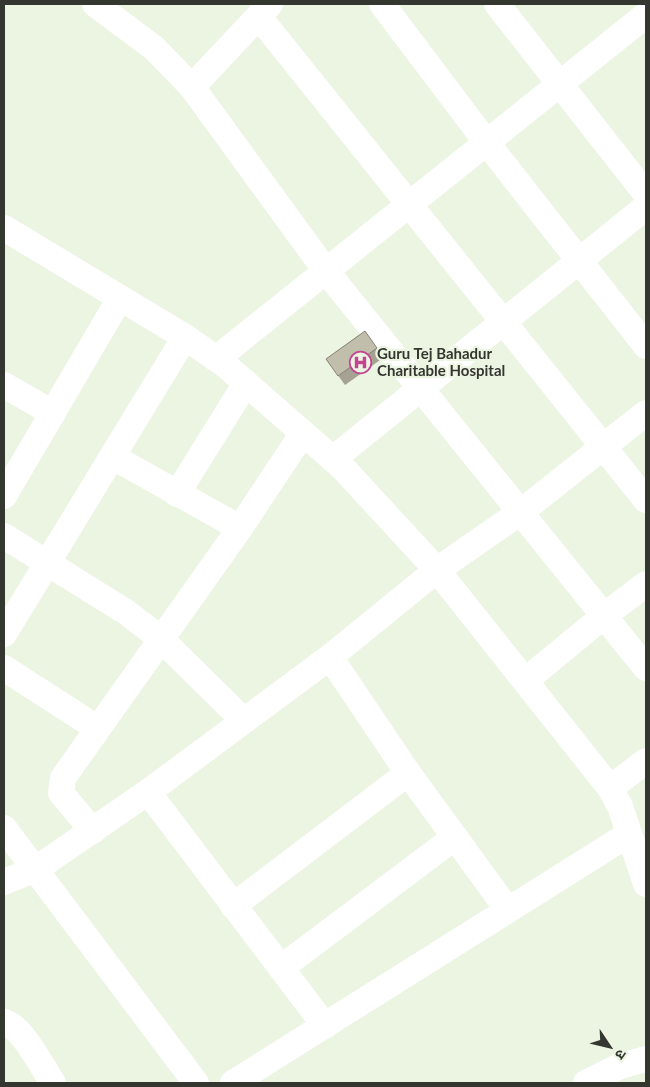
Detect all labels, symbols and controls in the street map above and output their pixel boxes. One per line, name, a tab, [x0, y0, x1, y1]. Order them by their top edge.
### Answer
place label: Guru Tej Bahadur Charitable Hospital	[377, 344, 505, 379]
hospital icon: Guru Tej Bahadur Charitable Hospital	[349, 350, 373, 374]
north arrow	[585, 1022, 635, 1072]
text: उ	[611, 1047, 630, 1064]

